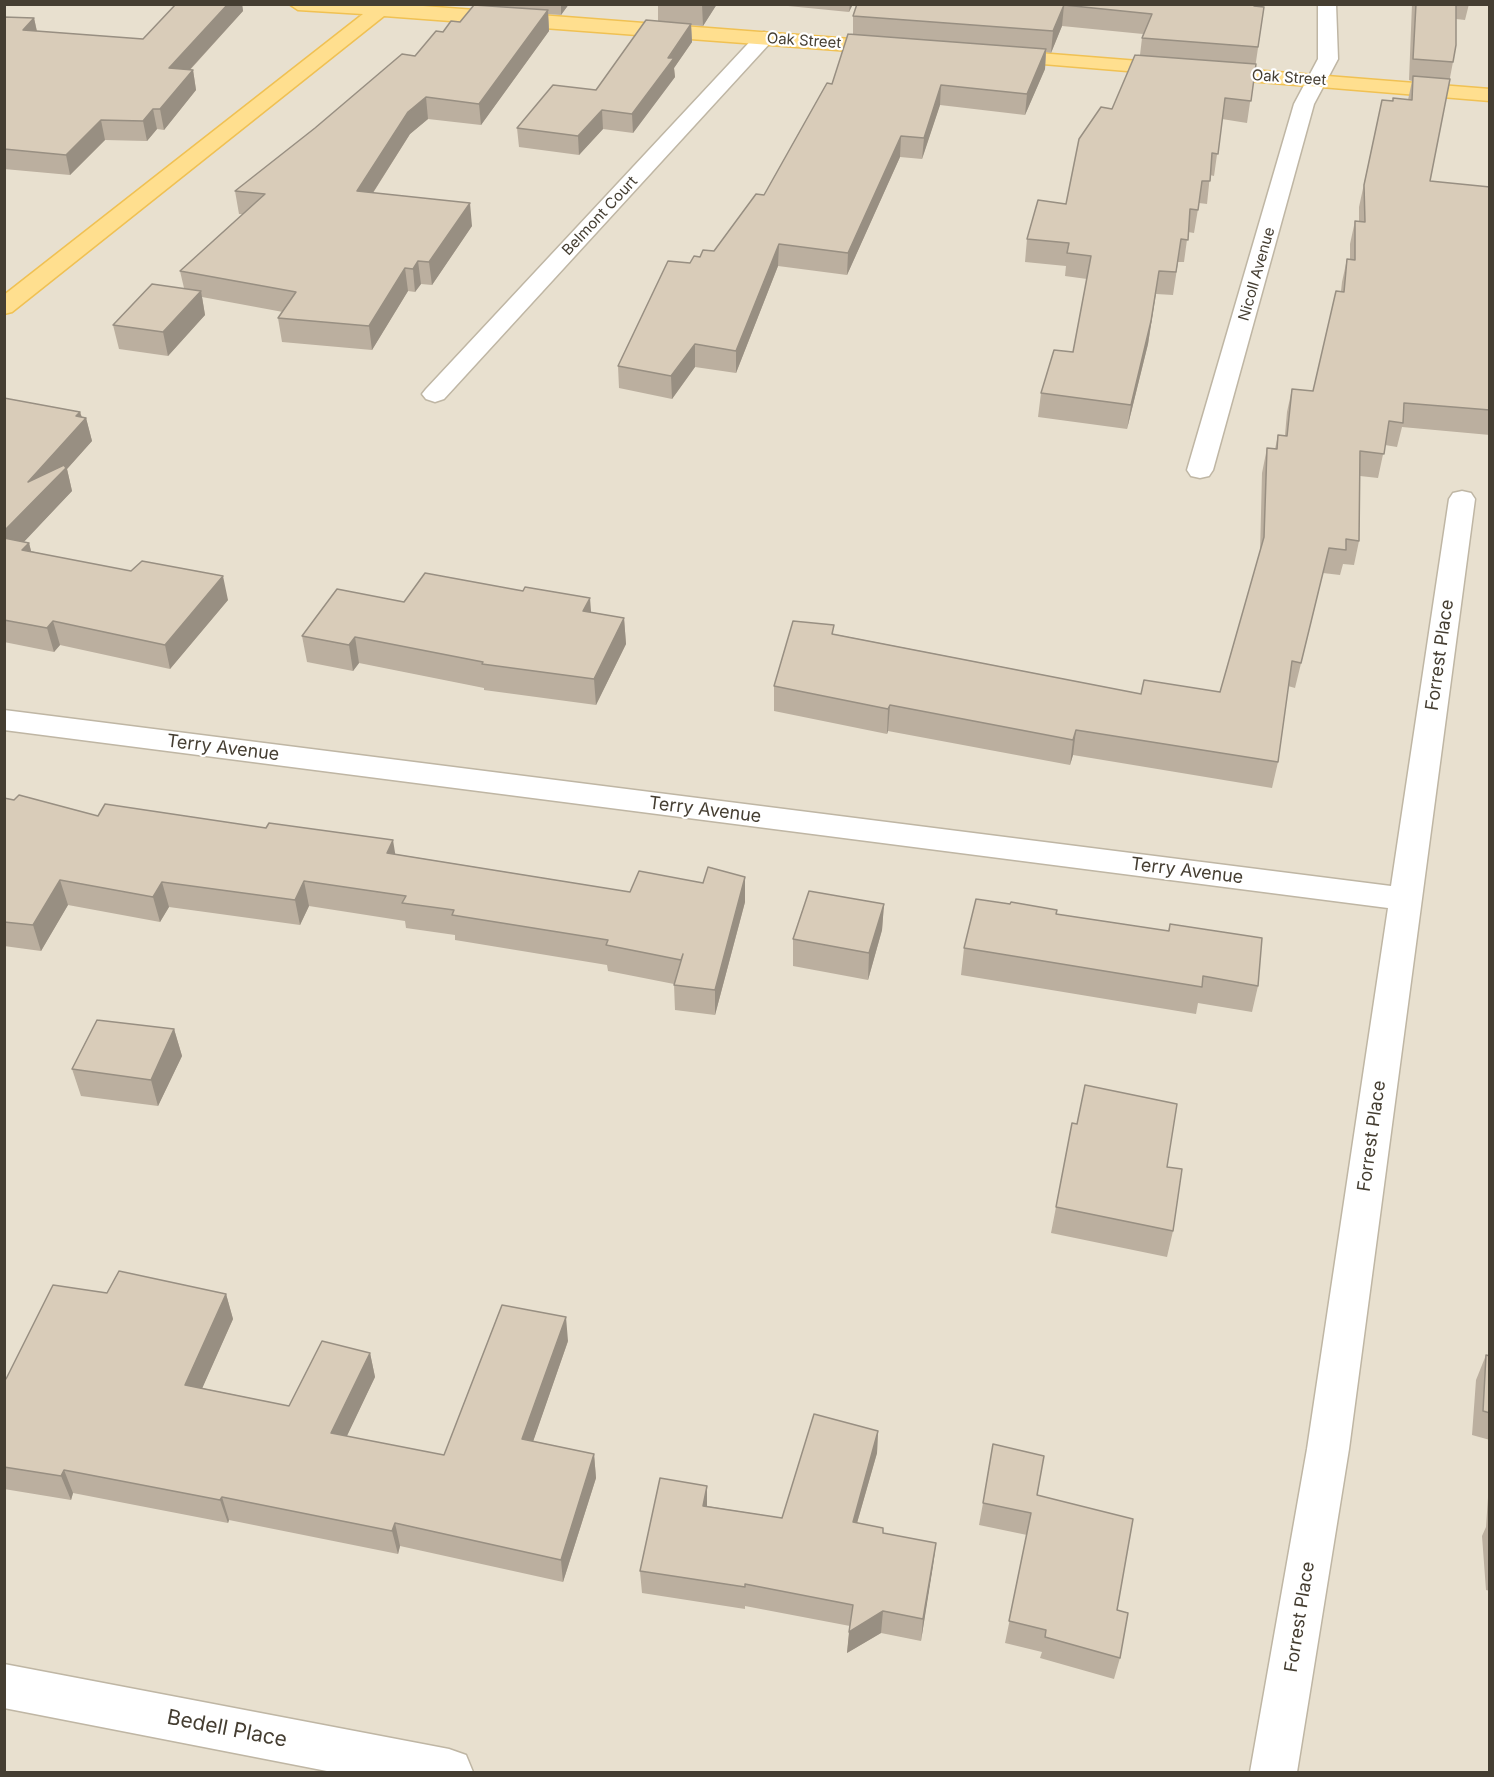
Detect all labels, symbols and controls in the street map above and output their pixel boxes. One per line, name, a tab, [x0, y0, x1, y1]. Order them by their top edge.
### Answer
street label: Oak Street	[766, 29, 842, 53]
street label: Oak Street	[1251, 66, 1327, 90]
street label: Belmont Court	[559, 173, 641, 259]
street label: Nicoll Avenue	[1235, 225, 1279, 323]
street label: Forrest Place	[1422, 598, 1458, 712]
street label: Terry Avenue	[165, 730, 281, 766]
street label: Terry Avenue	[647, 792, 763, 828]
street label: Terry Avenue	[1129, 853, 1245, 889]
street label: Forrest Place	[1354, 1079, 1390, 1193]
street label: Forrest Place	[1281, 1560, 1319, 1674]
street label: Bedell Place	[165, 1705, 289, 1753]

